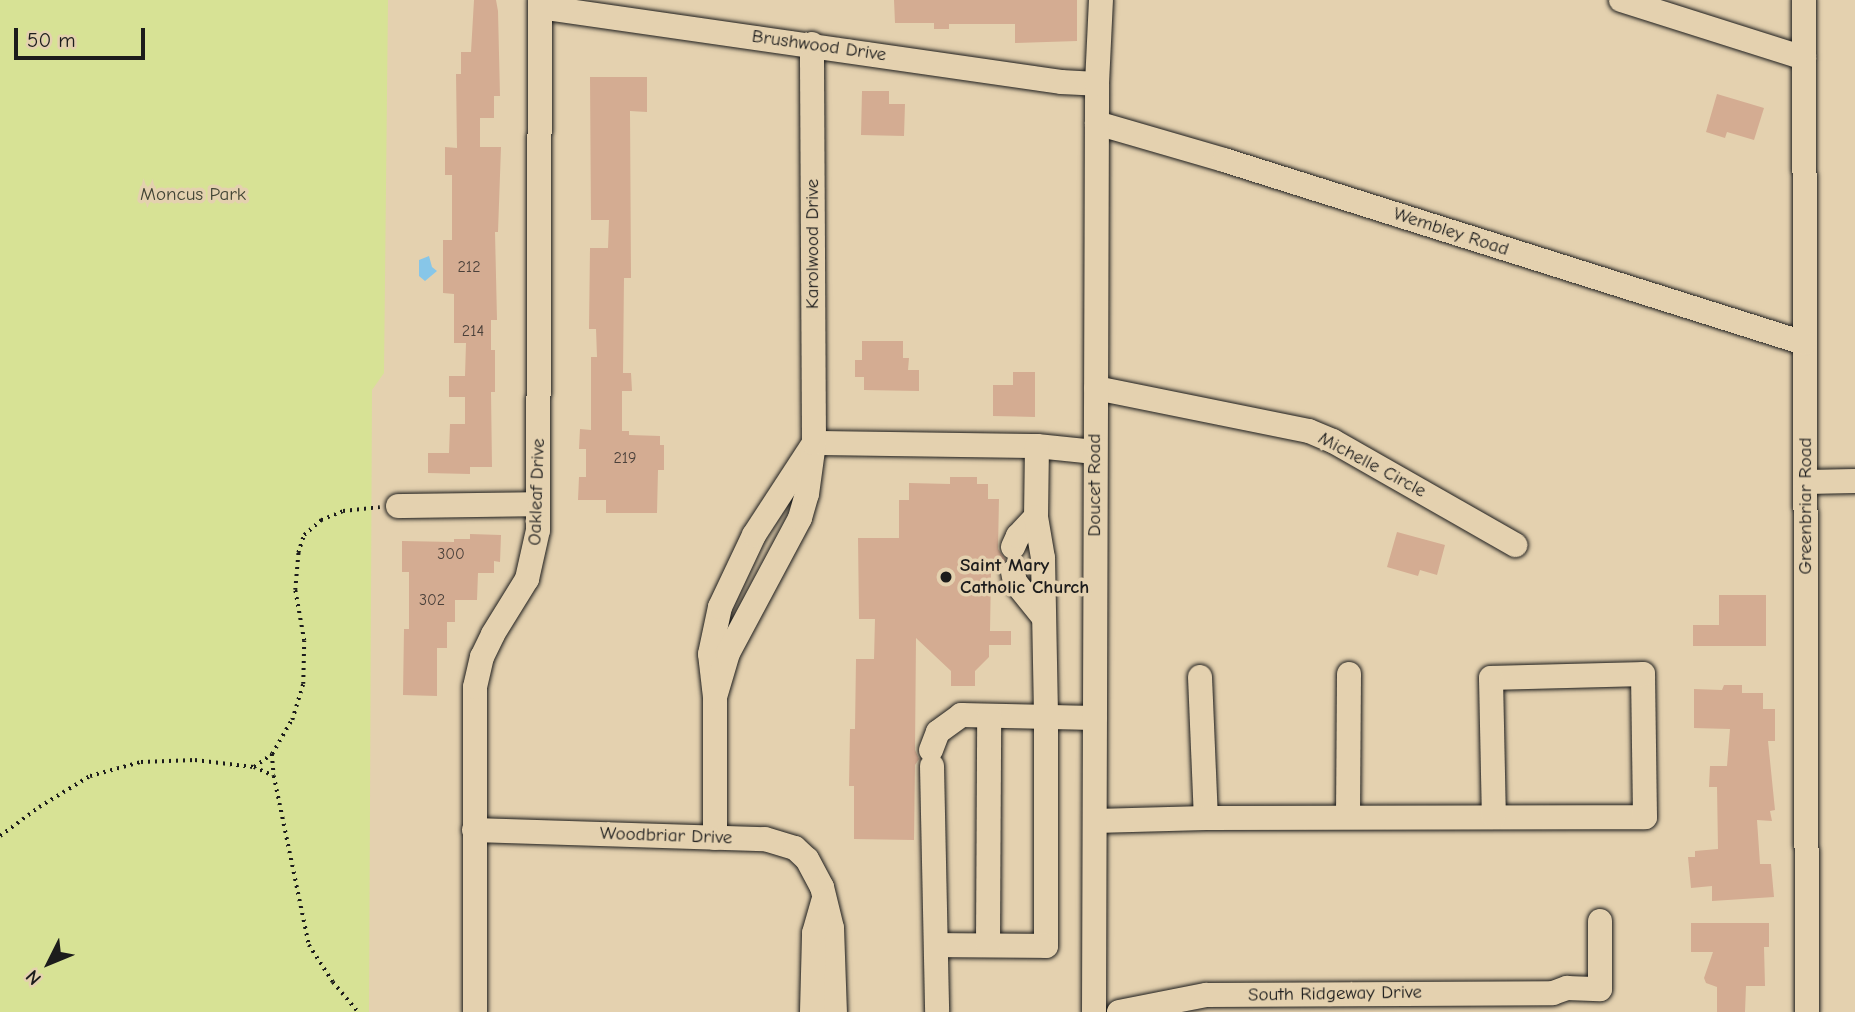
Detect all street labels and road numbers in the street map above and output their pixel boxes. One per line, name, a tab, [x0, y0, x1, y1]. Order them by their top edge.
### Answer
street label: Brushwood Drive	[750, 25, 888, 67]
street label: Karolwood Drive	[802, 179, 824, 309]
street label: Wembley Road	[1390, 203, 1512, 261]
street label: Michelle Circle	[1314, 427, 1430, 503]
street label: Doucet Road	[1084, 433, 1106, 537]
street label: Greenbriar Road	[1795, 437, 1817, 575]
street label: Oakleaf Drive	[524, 438, 550, 546]
street label: Woodbriar Drive	[599, 822, 733, 850]
street label: South Ridgeway Drive	[1248, 981, 1422, 1007]

